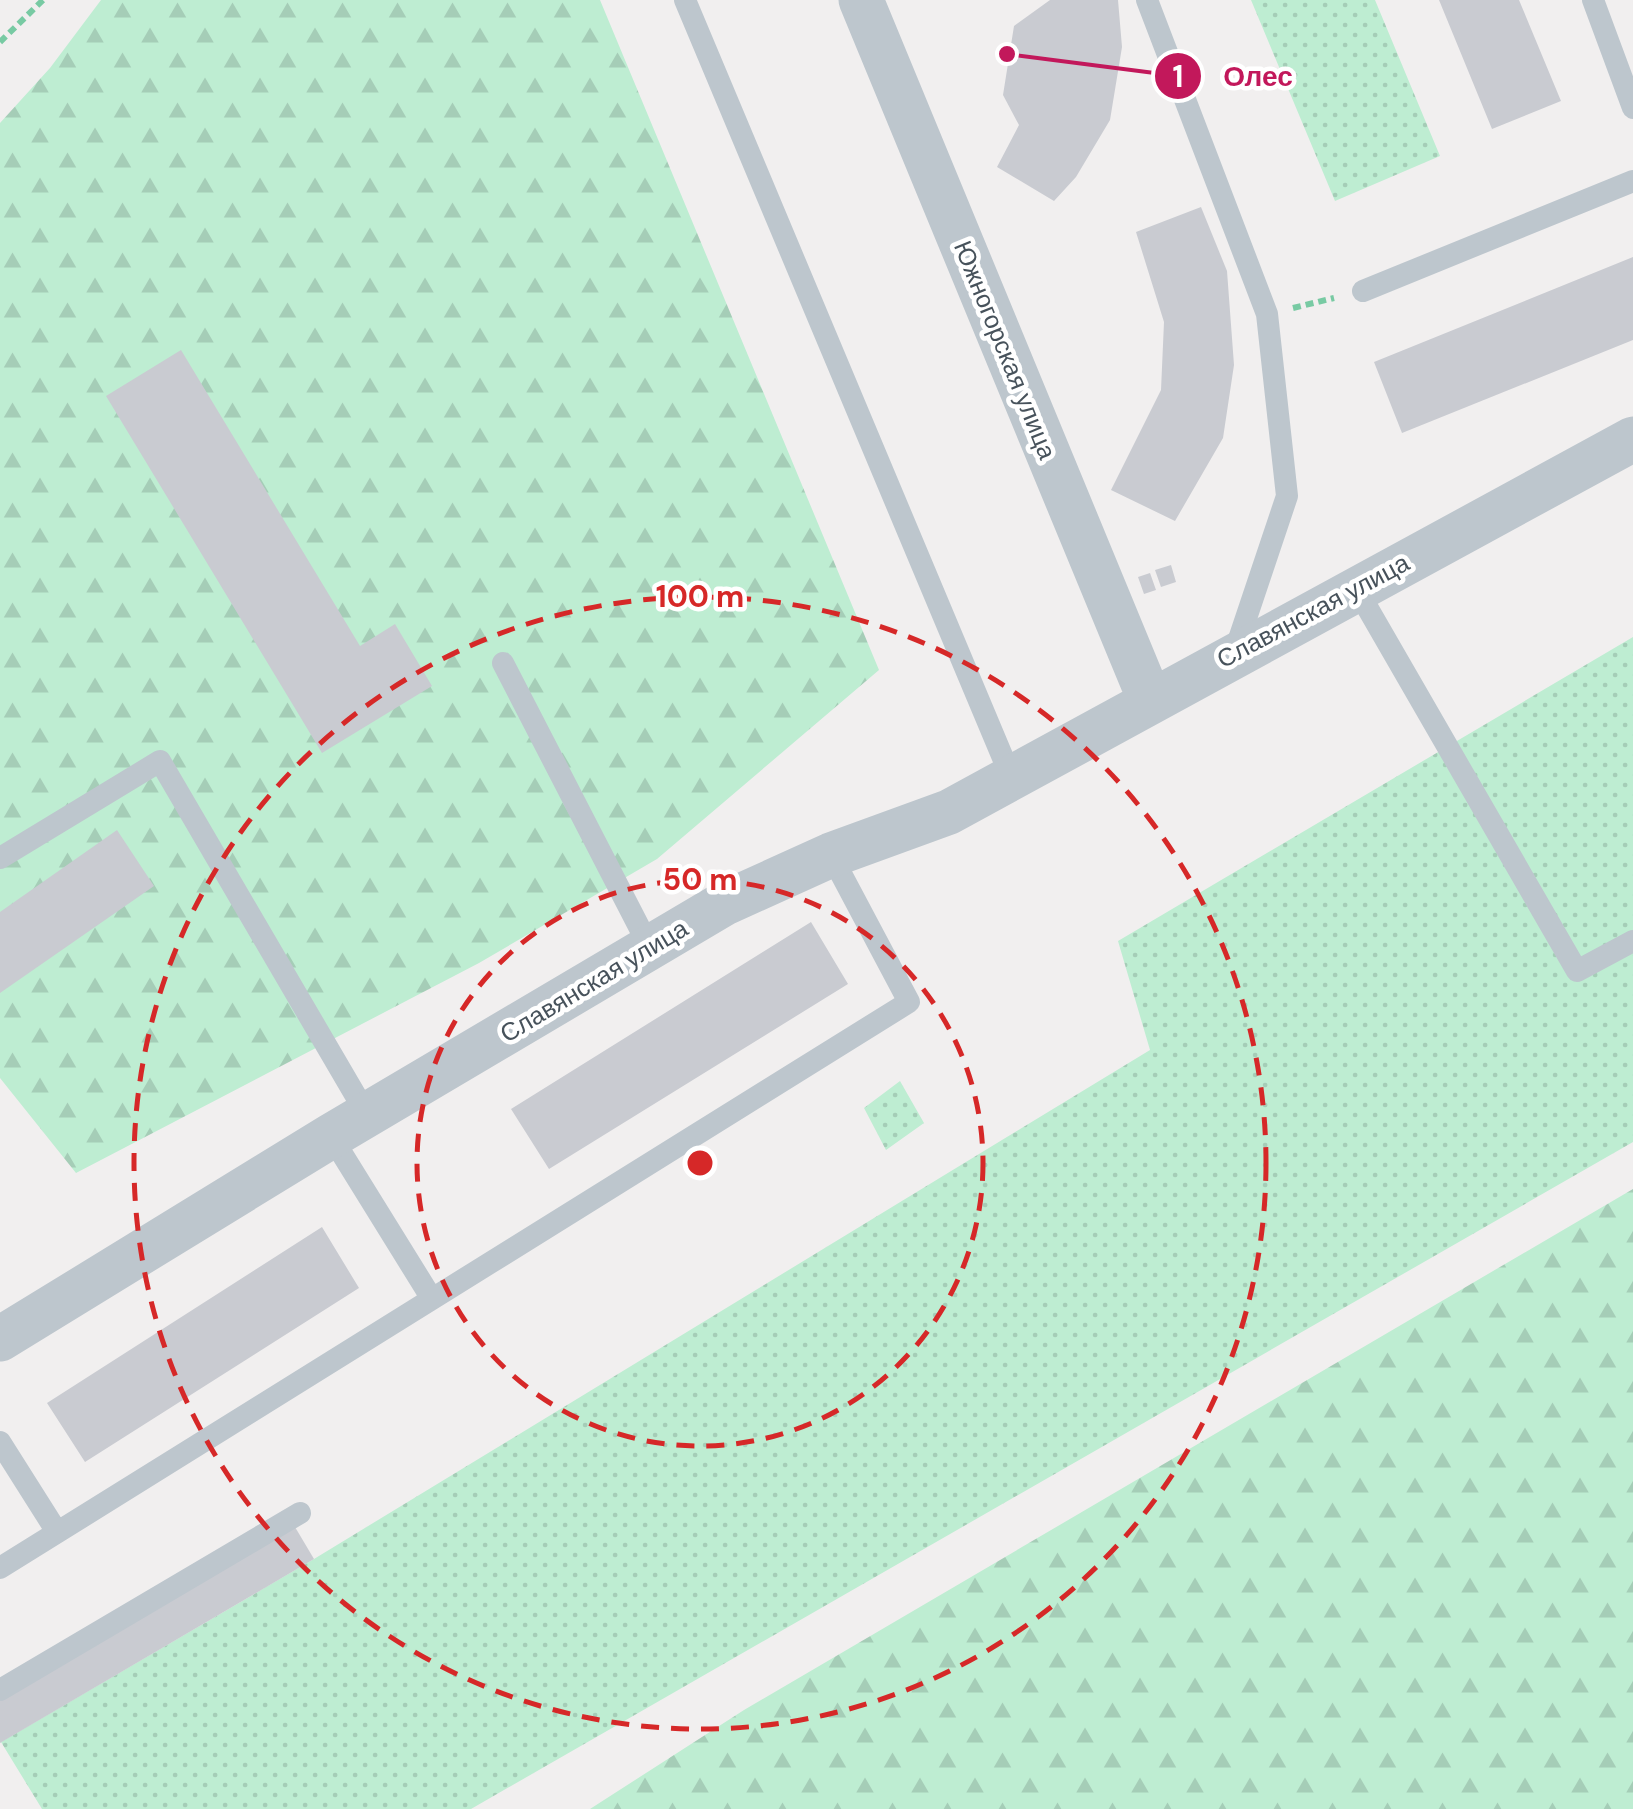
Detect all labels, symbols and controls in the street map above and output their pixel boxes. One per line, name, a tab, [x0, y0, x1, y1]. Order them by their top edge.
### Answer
callout: Олес	[1153, 47, 1313, 105]
text: 1	[1173, 57, 1183, 96]
text: Олес	[1223, 58, 1293, 95]
street label: Южногорская улица	[946, 236, 1064, 464]
street label: Славянская улица	[1211, 546, 1415, 676]
text: 100 m	[656, 577, 744, 616]
text: 50 m	[662, 860, 738, 899]
street label: Славянская улица	[494, 912, 694, 1050]
centre of rings	[682, 1145, 718, 1181]

